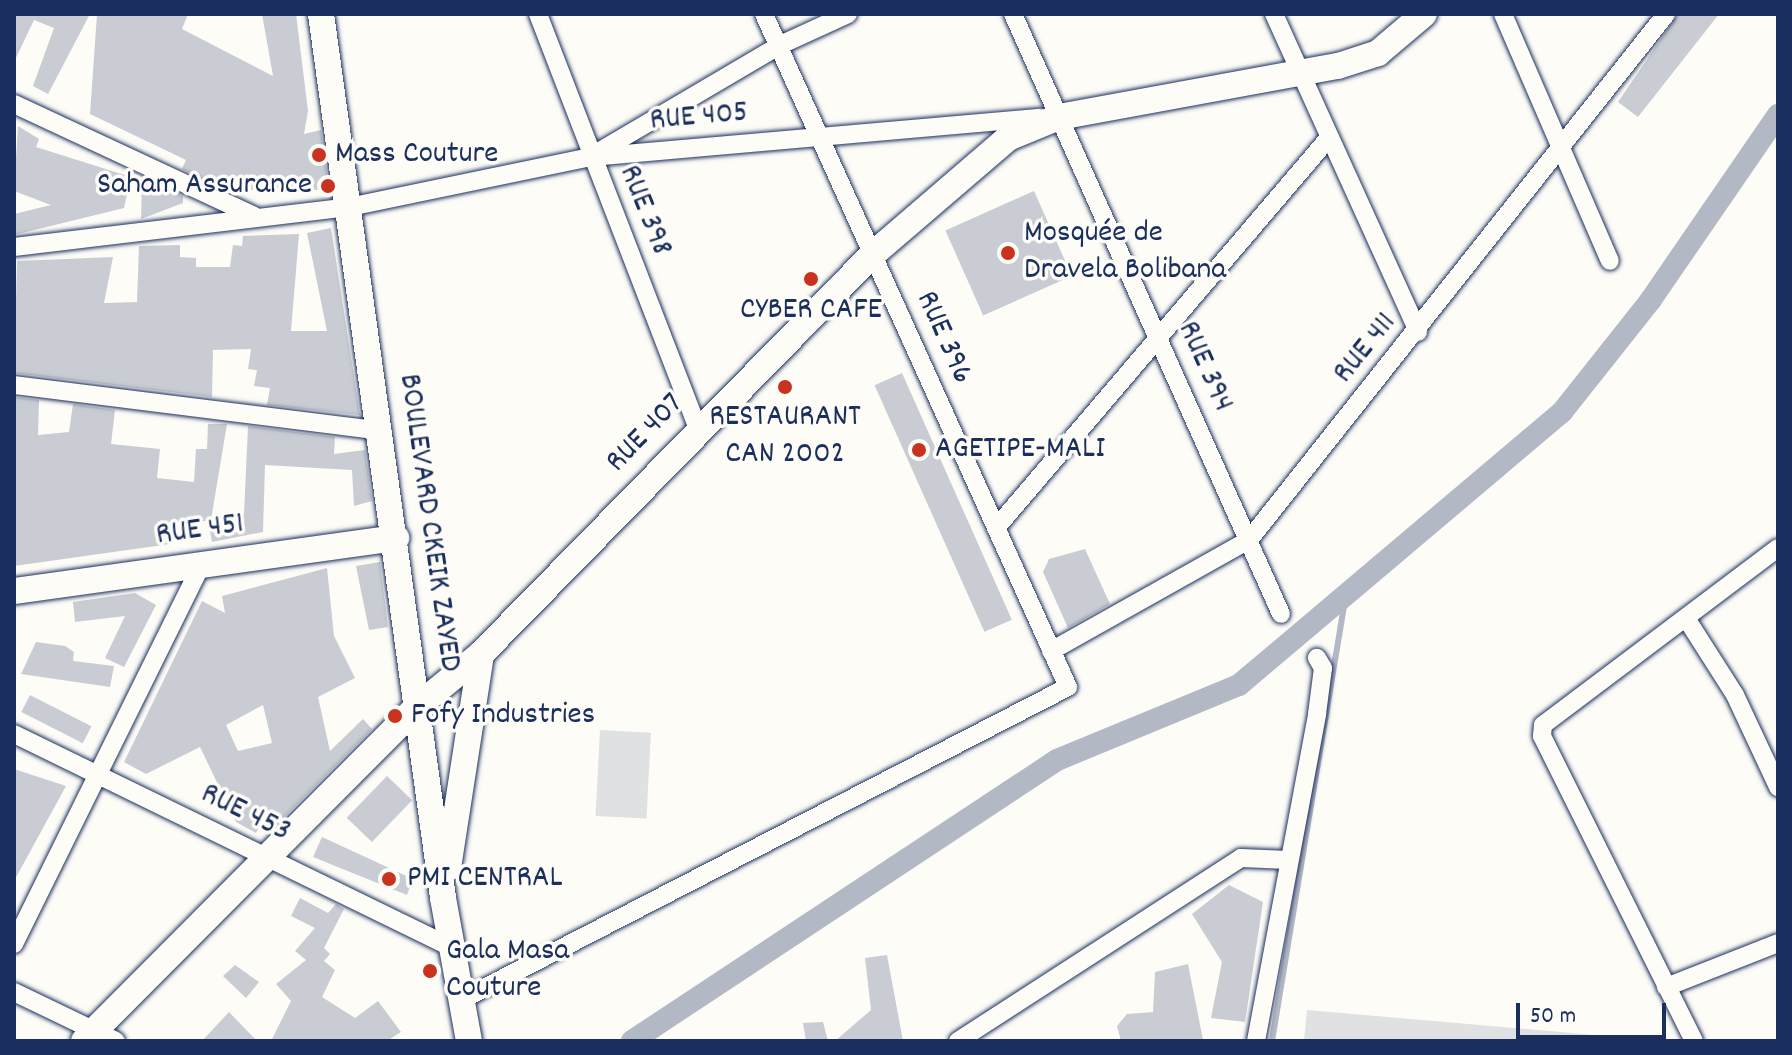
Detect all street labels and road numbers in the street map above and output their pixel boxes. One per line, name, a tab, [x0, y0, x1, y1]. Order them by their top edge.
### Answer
street label: RUE 405	[648, 95, 750, 141]
street label: RUE 398	[608, 160, 680, 262]
street label: RUE 396	[906, 286, 980, 390]
street label: RUE 411	[1326, 306, 1406, 392]
street label: RUE 394	[1167, 316, 1241, 418]
street label: BOULEVARD CKEIK ZAYED	[388, 372, 468, 674]
street label: RUE 407	[599, 386, 693, 482]
street label: RUE 451	[154, 506, 246, 556]
street label: RUE 453	[194, 776, 296, 852]

